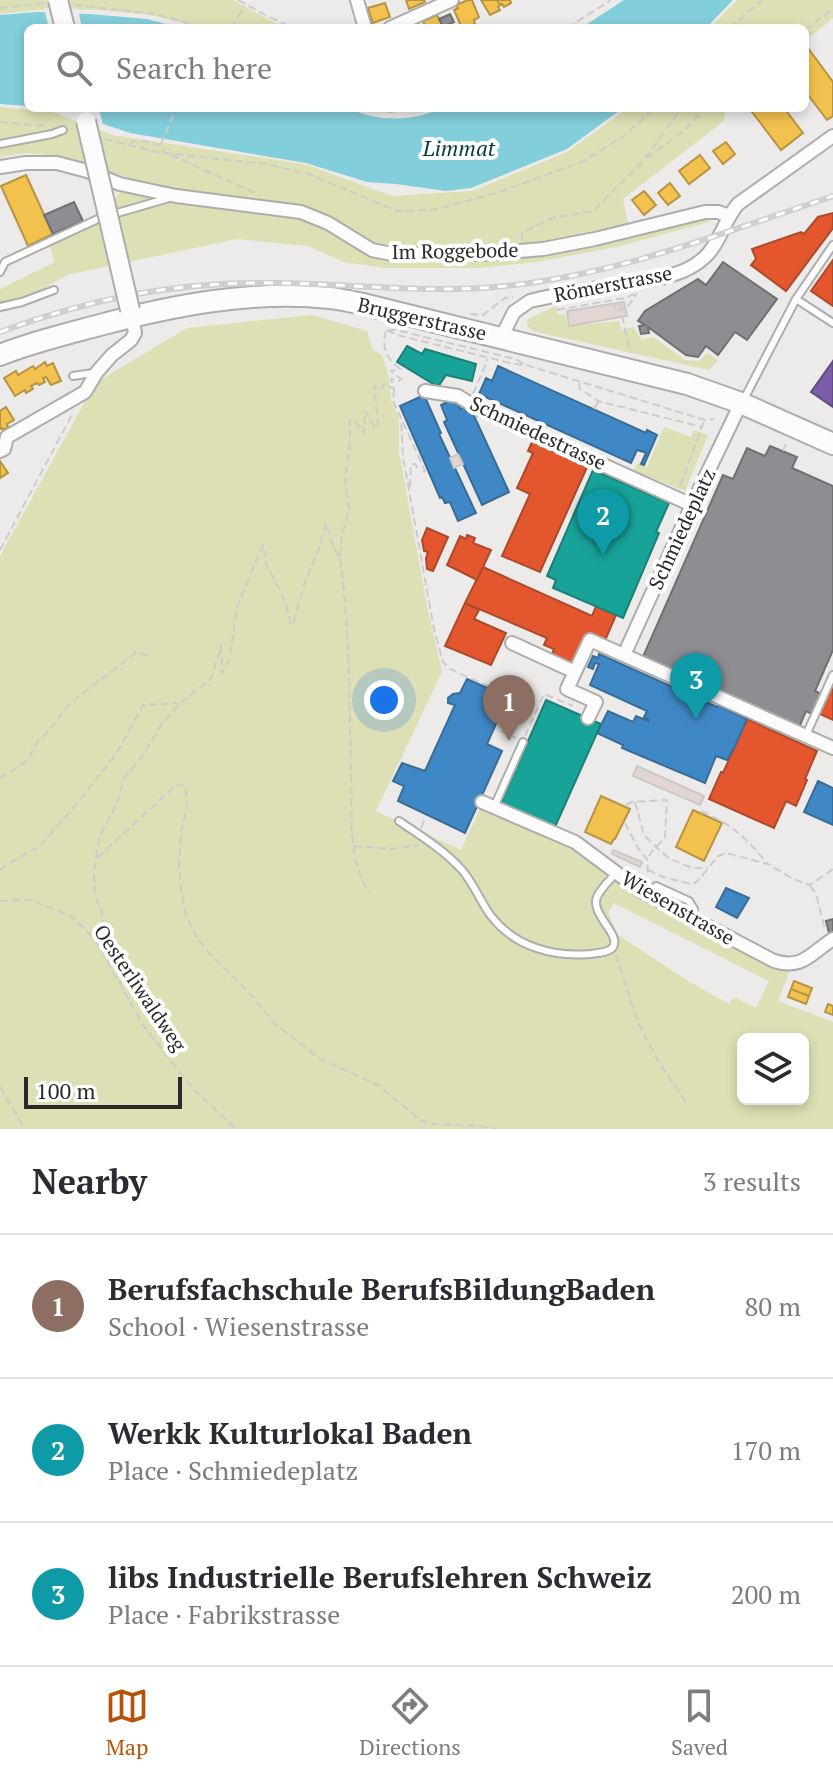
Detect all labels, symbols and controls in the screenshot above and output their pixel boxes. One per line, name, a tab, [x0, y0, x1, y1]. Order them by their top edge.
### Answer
search box	[24, 24, 809, 112]
icon: search	[52, 46, 96, 90]
text: Search here	[116, 48, 272, 88]
water label: Limmat	[422, 133, 496, 162]
street label: Im Roggebode	[391, 236, 519, 265]
street label: Römerstrasse	[552, 259, 674, 308]
street label: Bruggerstrasse	[355, 291, 489, 346]
street label: Schmiedestrasse	[466, 389, 611, 476]
street label: Schmiedeplatz	[642, 464, 721, 594]
pin: 2	[577, 489, 629, 555]
pin: 3	[670, 653, 722, 719]
pin: 1	[483, 675, 535, 741]
your location	[364, 680, 404, 720]
street label: Wiesenstrasse	[617, 864, 740, 951]
street label: Oesterliwaldweg	[88, 919, 193, 1057]
map controls	[737, 1033, 809, 1105]
button: layers	[737, 1033, 809, 1105]
scale bar	[24, 1073, 182, 1109]
text: 100 m	[36, 1076, 96, 1105]
text: Nearby	[32, 1159, 147, 1204]
text: 3 results	[703, 1164, 801, 1198]
text: Berufsfachschule BerufsBildungBaden	[108, 1269, 655, 1309]
text: 1	[51, 1289, 65, 1323]
text: 80 m	[745, 1289, 801, 1323]
text: School · Wiesenstrasse	[108, 1309, 369, 1343]
text: Werkk Kulturlokal Baden	[108, 1413, 472, 1453]
text: 2	[51, 1433, 65, 1467]
text: 170 m	[731, 1433, 801, 1467]
text: Place · Schmiedeplatz	[108, 1453, 358, 1487]
text: libs Industrielle Berufslehren Schweiz	[108, 1557, 652, 1597]
text: 3	[51, 1577, 65, 1611]
text: 200 m	[731, 1577, 801, 1611]
text: Place · Fabrikstrasse	[108, 1597, 340, 1631]
tab: Map	[105, 1684, 149, 1761]
tab: Directions	[359, 1684, 461, 1761]
tab: Saved	[671, 1684, 728, 1761]

